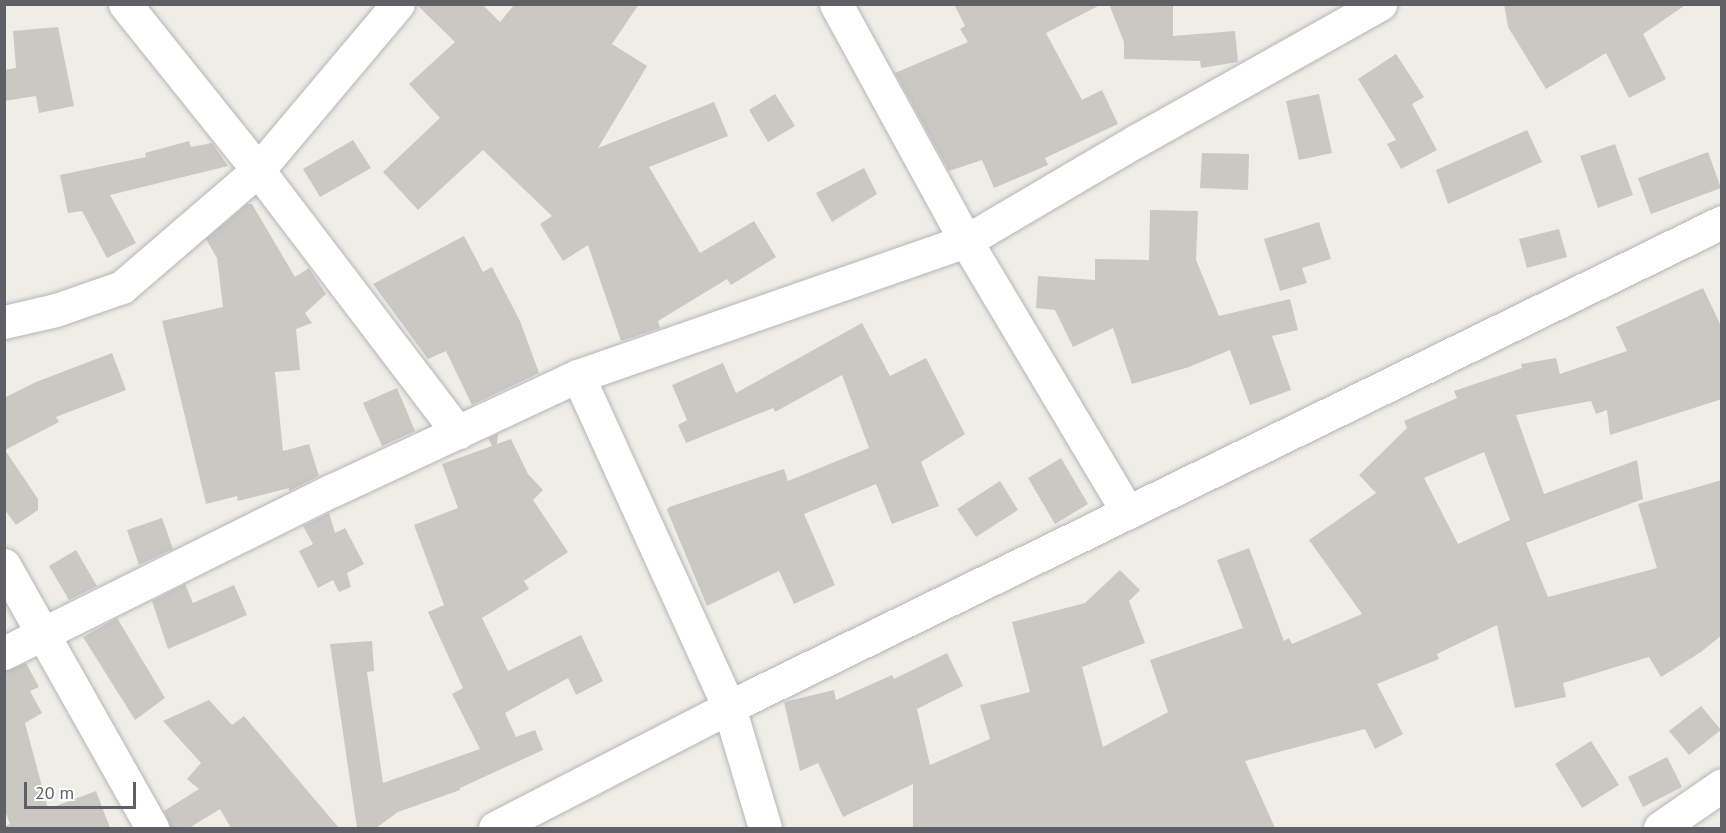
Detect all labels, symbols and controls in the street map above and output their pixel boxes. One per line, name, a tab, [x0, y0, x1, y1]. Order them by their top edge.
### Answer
scale bar	[27, 770, 140, 808]
text: 20 m	[35, 781, 74, 804]

